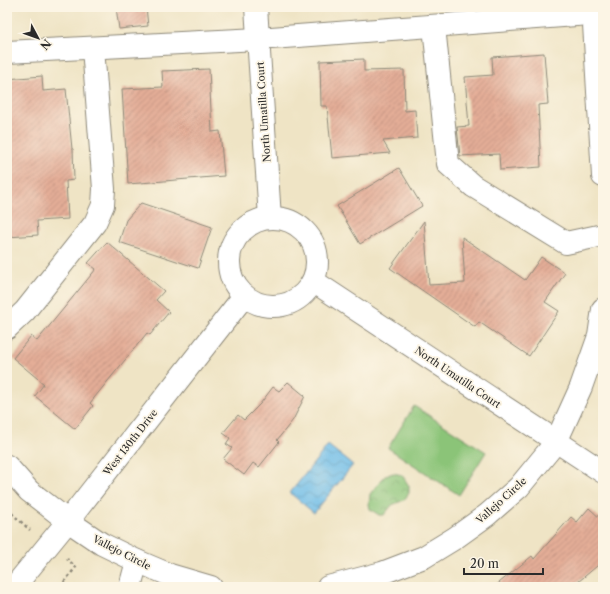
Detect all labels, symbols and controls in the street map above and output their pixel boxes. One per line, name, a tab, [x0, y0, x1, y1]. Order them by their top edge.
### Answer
north arrow	[18, 18, 58, 58]
text: N	[37, 36, 54, 53]
street label: North Umatilla Court	[253, 61, 274, 163]
street label: North Umatilla Court	[412, 344, 504, 411]
street label: West 130th Drive	[100, 406, 161, 479]
street label: Vallejo Circle	[473, 474, 530, 527]
street label: Vallejo Circle	[90, 532, 153, 573]
scale bar	[464, 550, 543, 576]
text: 20 m	[470, 556, 499, 571]

